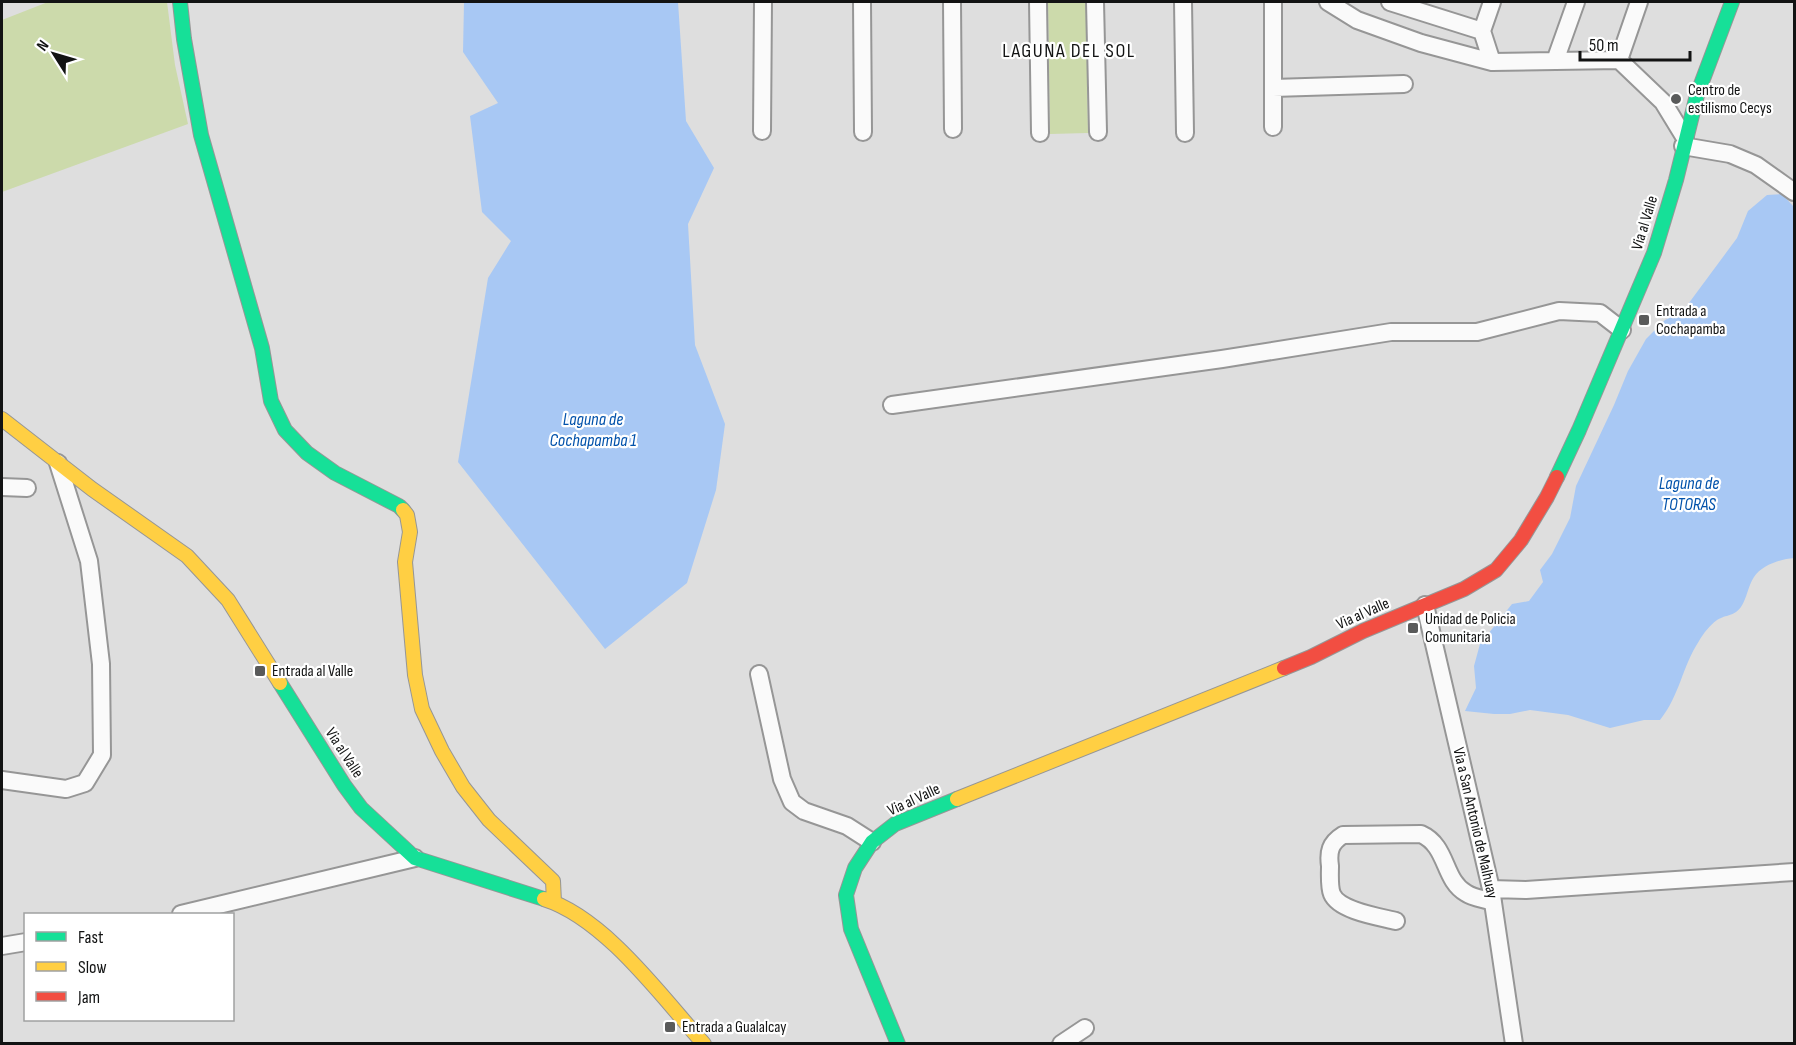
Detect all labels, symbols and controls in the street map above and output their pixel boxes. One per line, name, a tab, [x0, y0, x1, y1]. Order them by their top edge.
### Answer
north arrow	[24, 24, 84, 84]
scale bar	[1580, 24, 1690, 62]
text: 50 m	[1589, 35, 1619, 56]
text: N	[33, 37, 53, 55]
district label: LAGUNA DEL SOL	[1002, 39, 1136, 63]
place label: Centro de estilismo Cecys	[1688, 81, 1772, 118]
marker: Centro de estilismo Cecys	[1669, 92, 1683, 106]
street label: Via al Valle	[1628, 194, 1662, 252]
place label: Entrada a Cochapamba	[1656, 302, 1726, 339]
marker: Entrada a Cochapamba	[1637, 313, 1651, 327]
water label: Laguna de Cochapamba 1	[549, 409, 637, 451]
water label: Laguna de TOTORAS	[1659, 473, 1719, 515]
street label: Via al Valle	[1334, 594, 1392, 634]
place label: Unidad de Policia Comunitaria	[1425, 610, 1516, 647]
marker: Unidad de Policia Comunitaria	[1406, 621, 1420, 635]
place label: Entrada al Valle	[272, 662, 353, 681]
marker: Entrada al Valle	[253, 664, 267, 678]
street label: Via al Valle	[321, 724, 367, 782]
street label: Via a San Antonio de Malhuay	[1448, 746, 1502, 900]
street label: Via al Valle	[885, 780, 943, 820]
legend	[24, 913, 234, 1021]
text: Fast	[78, 927, 104, 948]
text: Slow	[78, 957, 107, 978]
text: Jam	[77, 987, 100, 1008]
place label: Entrada a Gualalcay	[682, 1018, 786, 1037]
marker: Entrada a Gualalcay	[663, 1020, 677, 1034]

